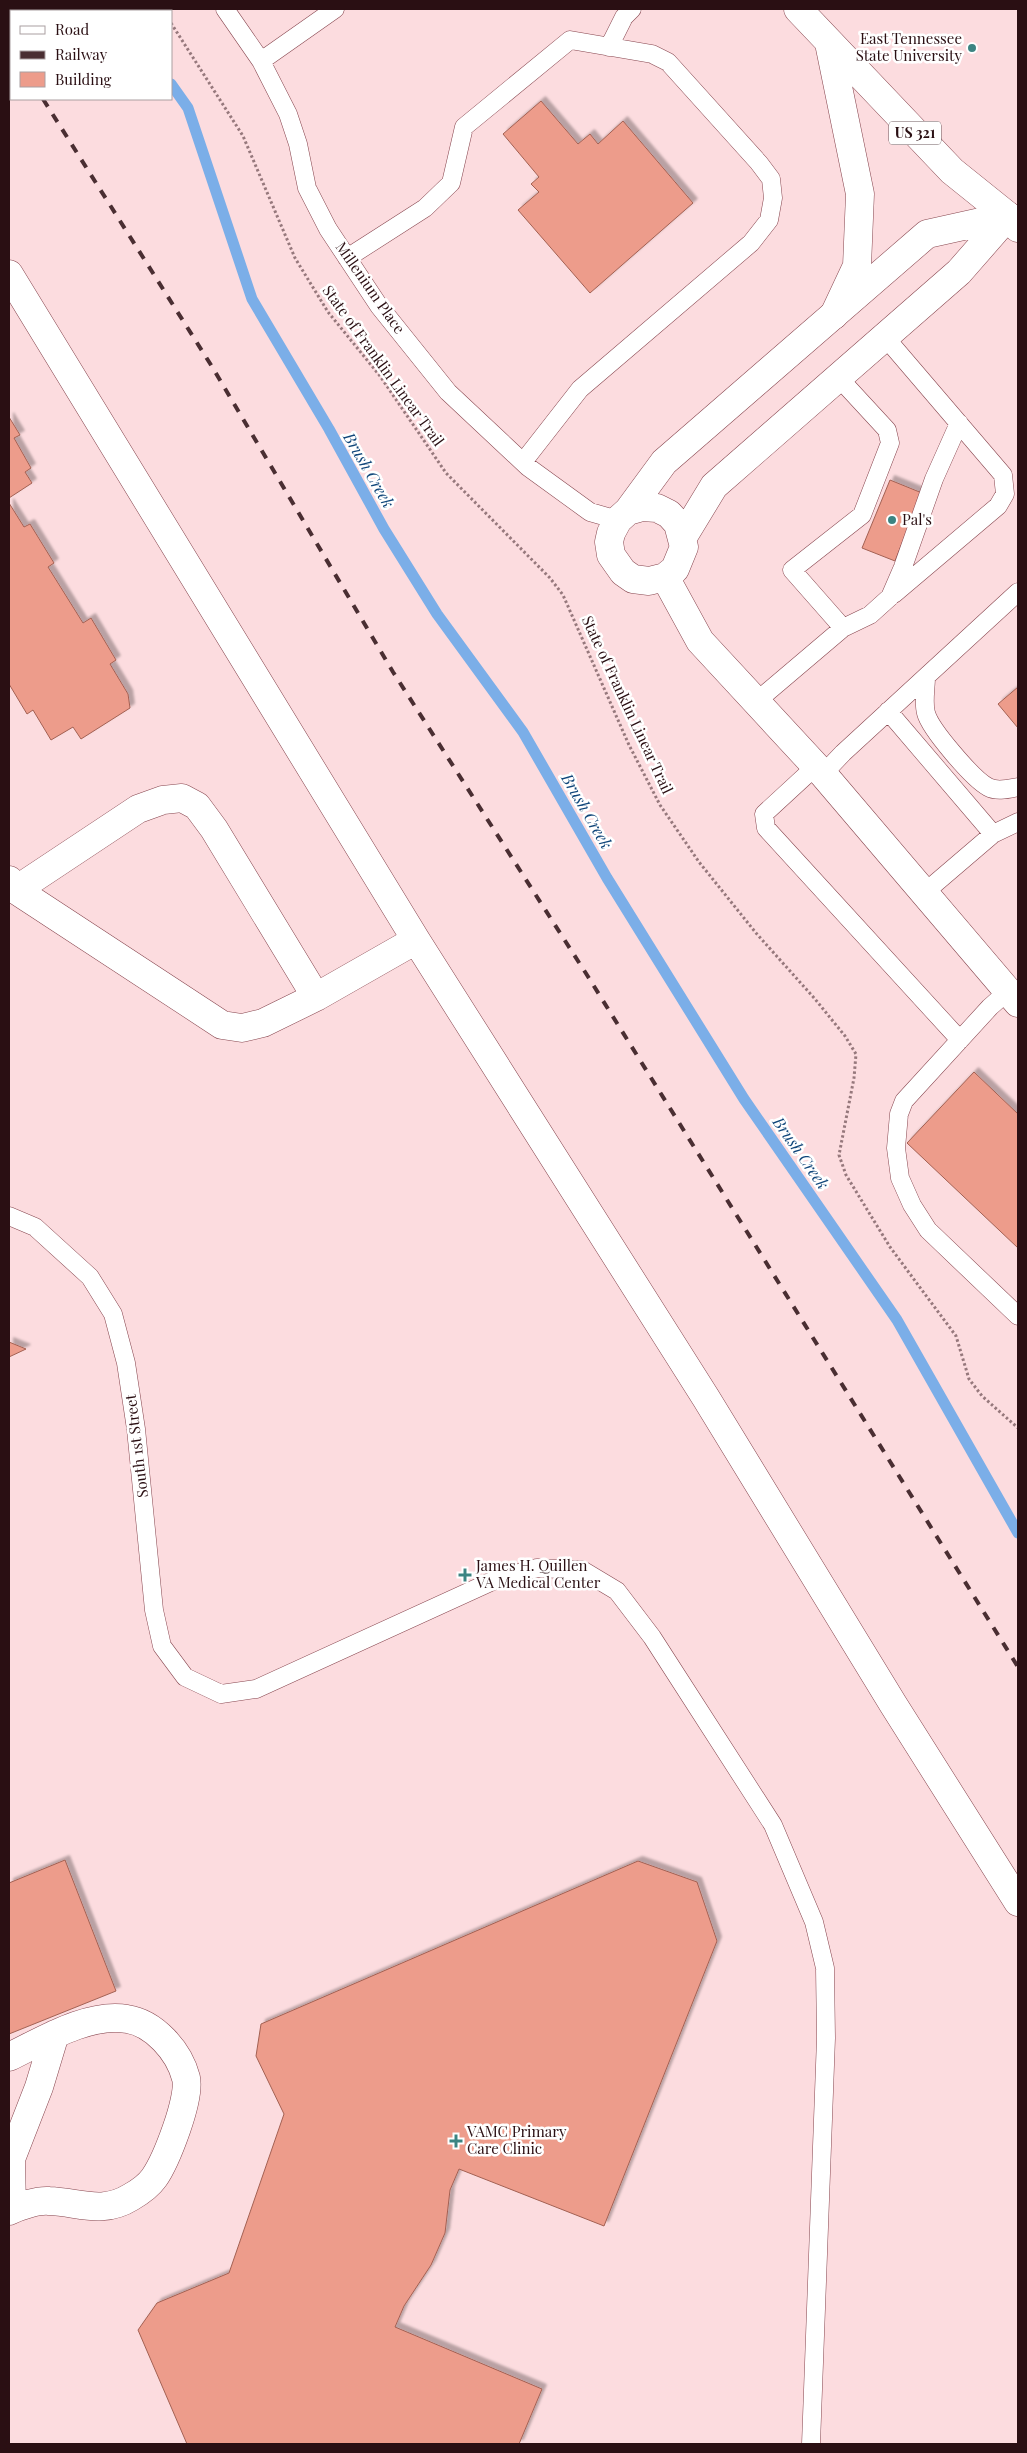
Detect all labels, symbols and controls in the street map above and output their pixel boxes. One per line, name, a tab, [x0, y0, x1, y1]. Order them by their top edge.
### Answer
legend	[10, 10, 172, 100]
text: Road	[55, 19, 89, 39]
place label: East Tennessee State University	[856, 28, 962, 65]
marker: East Tennessee State University	[966, 42, 978, 54]
text: Railway	[55, 44, 108, 64]
text: Building	[55, 69, 112, 89]
road number: US 321	[889, 122, 941, 144]
street label: Millenium Place	[332, 238, 410, 337]
street label: State of Franklin Linear Trail	[319, 281, 449, 450]
water label: Brush Creek	[339, 427, 400, 511]
place label: Pal's	[902, 509, 932, 529]
marker: Pal's	[886, 514, 898, 526]
street label: State of Franklin Linear Trail	[578, 612, 678, 797]
water label: Brush Creek	[557, 768, 618, 852]
water label: Brush Creek	[768, 1112, 834, 1193]
street label: South 1st Street	[120, 1393, 152, 1499]
place label: James H. Quillen VA Medical Center	[475, 1555, 601, 1592]
marker: James H. Quillen VA Medical Center	[458, 1568, 472, 1582]
place label: VAMC Primary Care Clinic	[466, 2121, 567, 2158]
marker: VAMC Primary Care Clinic	[449, 2134, 463, 2148]

